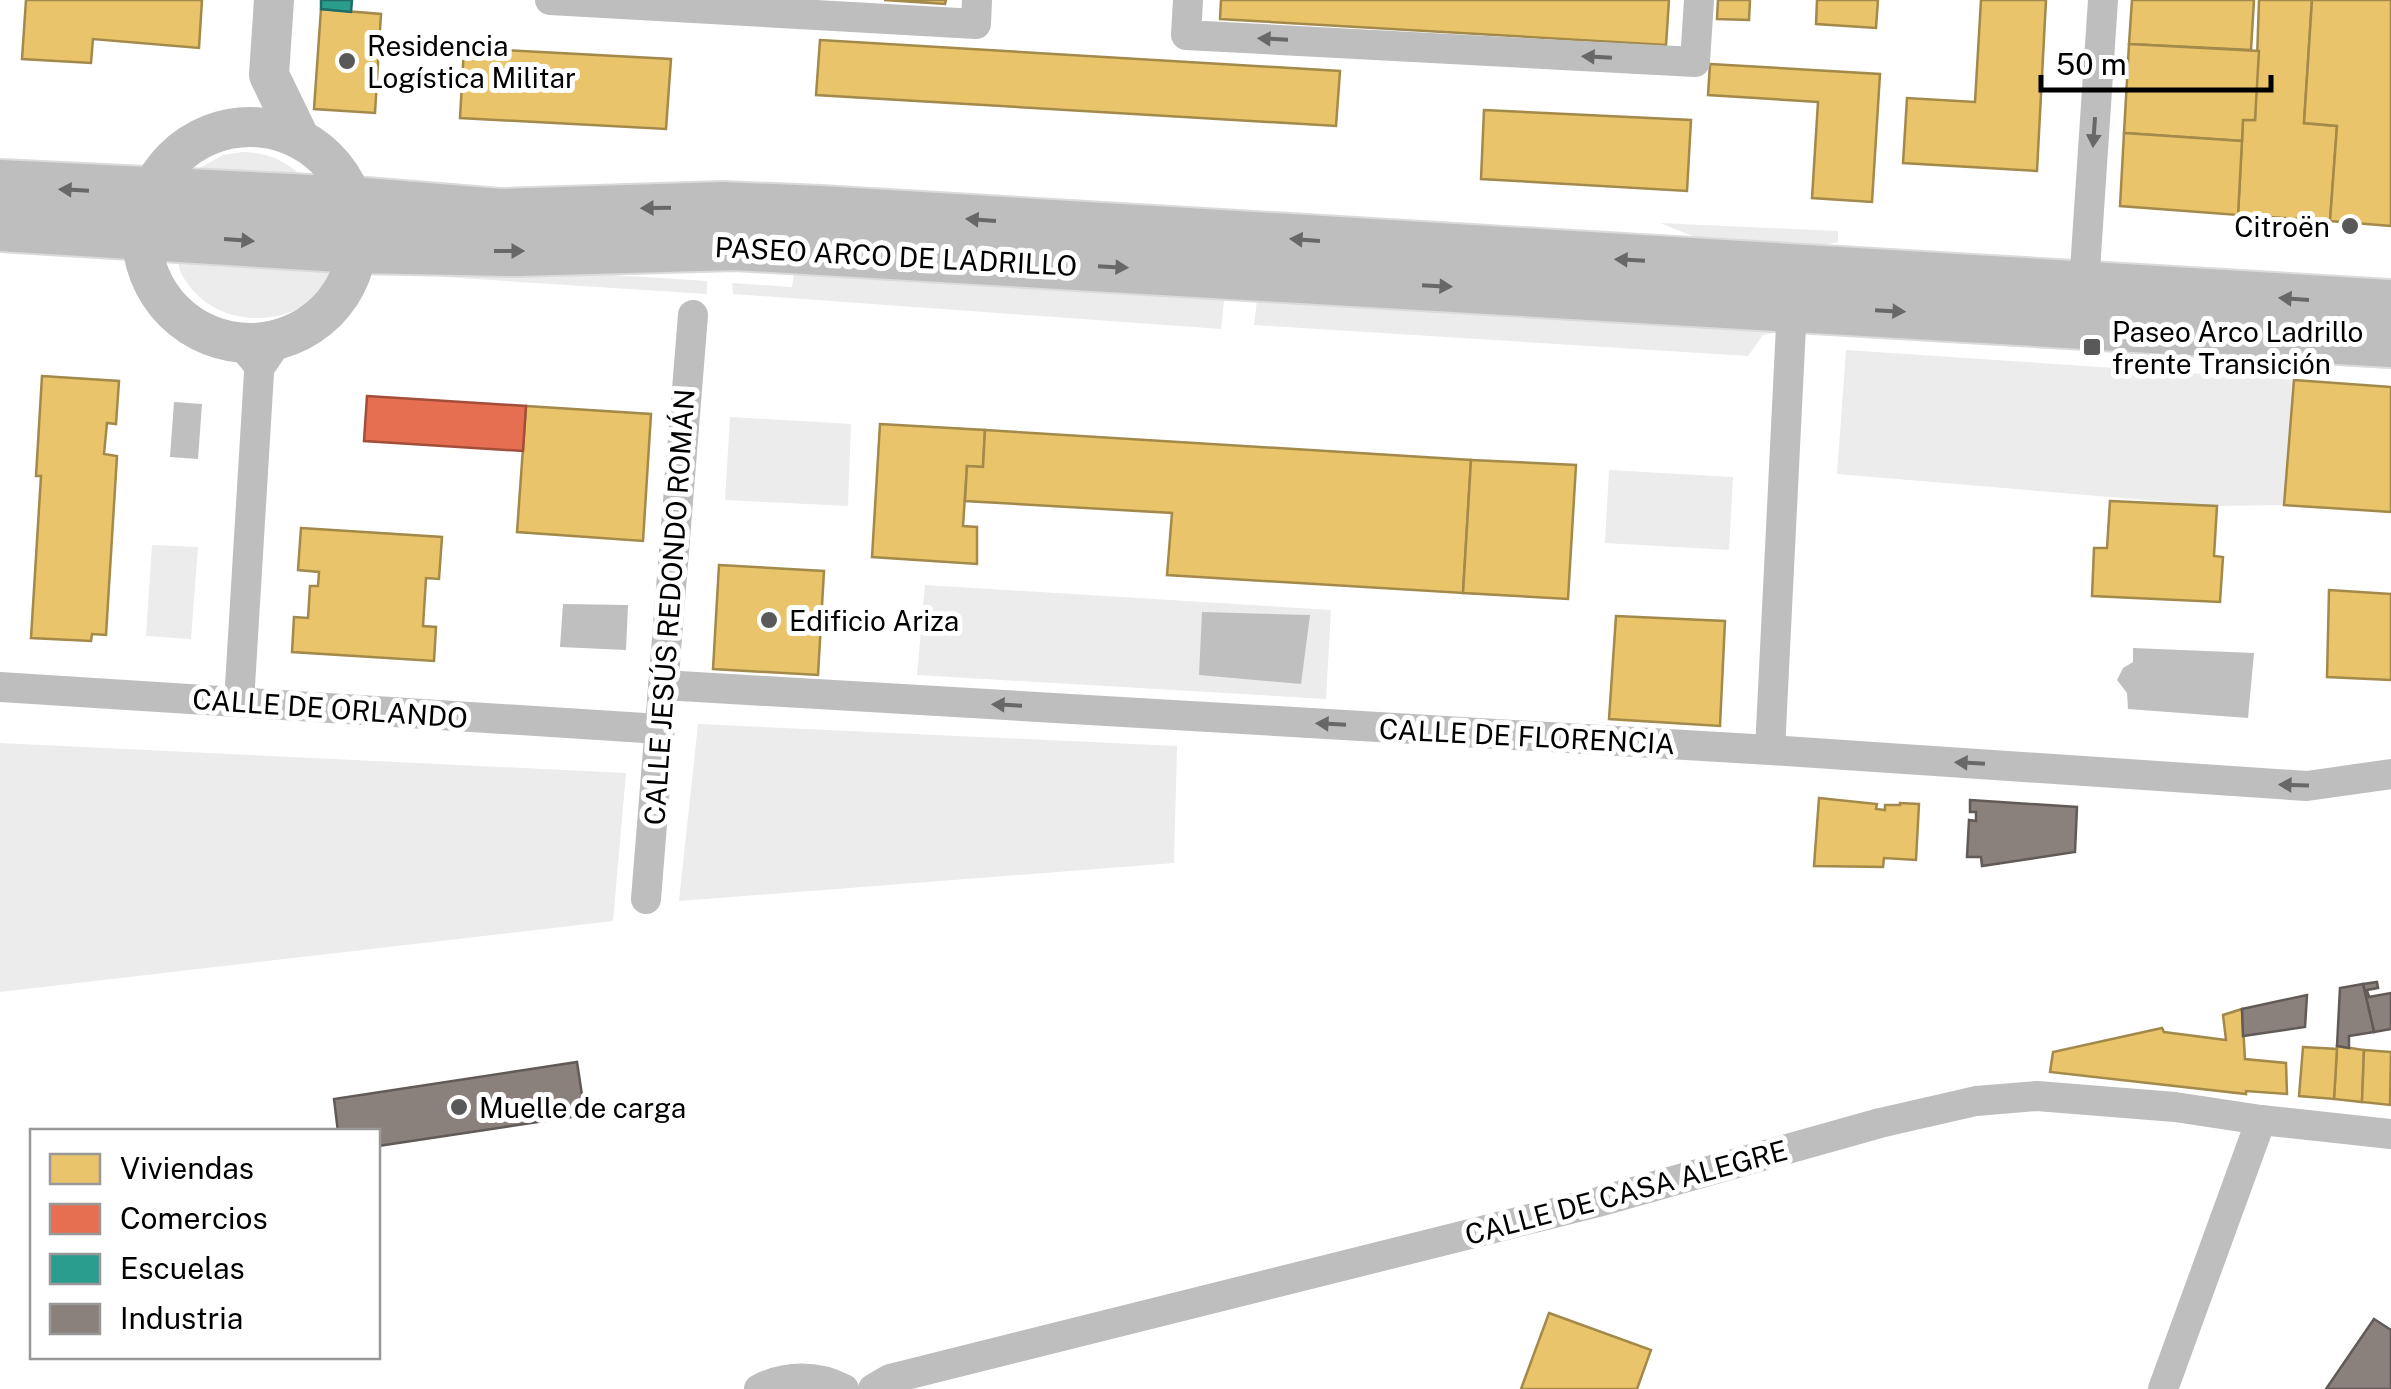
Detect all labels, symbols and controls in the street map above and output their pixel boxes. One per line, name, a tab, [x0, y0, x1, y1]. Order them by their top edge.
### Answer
place label: Residencia Logística Militar	[367, 29, 576, 94]
scale bar	[2041, 30, 2271, 92]
one-way arrow	[1256, 31, 1288, 47]
text: 50 m	[2056, 46, 2127, 82]
one-way arrow	[1581, 49, 1613, 65]
marker: Residencia Logística Militar	[336, 50, 358, 72]
one-way arrow	[2086, 117, 2102, 149]
one-way arrow	[58, 182, 90, 198]
one-way arrow	[640, 201, 672, 217]
place label: Citroën	[2234, 210, 2330, 243]
one-way arrow	[964, 212, 996, 228]
marker: Citroën	[2339, 215, 2361, 237]
street label: PASEO ARCO DE LADRILLO	[714, 230, 1078, 282]
one-way arrow	[1289, 232, 1321, 248]
one-way arrow	[223, 233, 255, 249]
one-way arrow	[493, 243, 525, 259]
one-way arrow	[1613, 252, 1645, 268]
one-way arrow	[1097, 259, 1129, 275]
one-way arrow	[1422, 278, 1454, 294]
one-way arrow	[2277, 290, 2309, 306]
one-way arrow	[1874, 304, 1906, 320]
place label: Paseo Arco Ladrillo frente Transición	[2112, 315, 2363, 380]
marker: Paseo Arco Ladrillo frente Transición	[2081, 336, 2103, 358]
street label: CALLE JESÚS REDONDO ROMÁN	[637, 388, 701, 826]
place label: Edificio Ariza	[789, 604, 959, 637]
marker: Edificio Ariza	[758, 609, 780, 631]
street label: CALLE DE ORLANDO	[191, 682, 469, 734]
one-way arrow	[991, 697, 1022, 713]
street label: CALLE DE FLORENCIA	[1378, 712, 1676, 760]
one-way arrow	[1315, 716, 1347, 732]
one-way arrow	[1954, 755, 1986, 771]
one-way arrow	[2278, 776, 2310, 792]
place label: Muelle de carga	[479, 1091, 686, 1124]
marker: Muelle de carga	[448, 1096, 470, 1118]
legend	[30, 1129, 380, 1359]
street label: CALLE DE CASA ALEGRE	[1461, 1133, 1791, 1251]
text: Viviendas	[120, 1150, 254, 1186]
text: Comercios	[120, 1200, 268, 1236]
text: Escuelas	[120, 1250, 245, 1286]
text: Industria	[120, 1300, 243, 1336]

